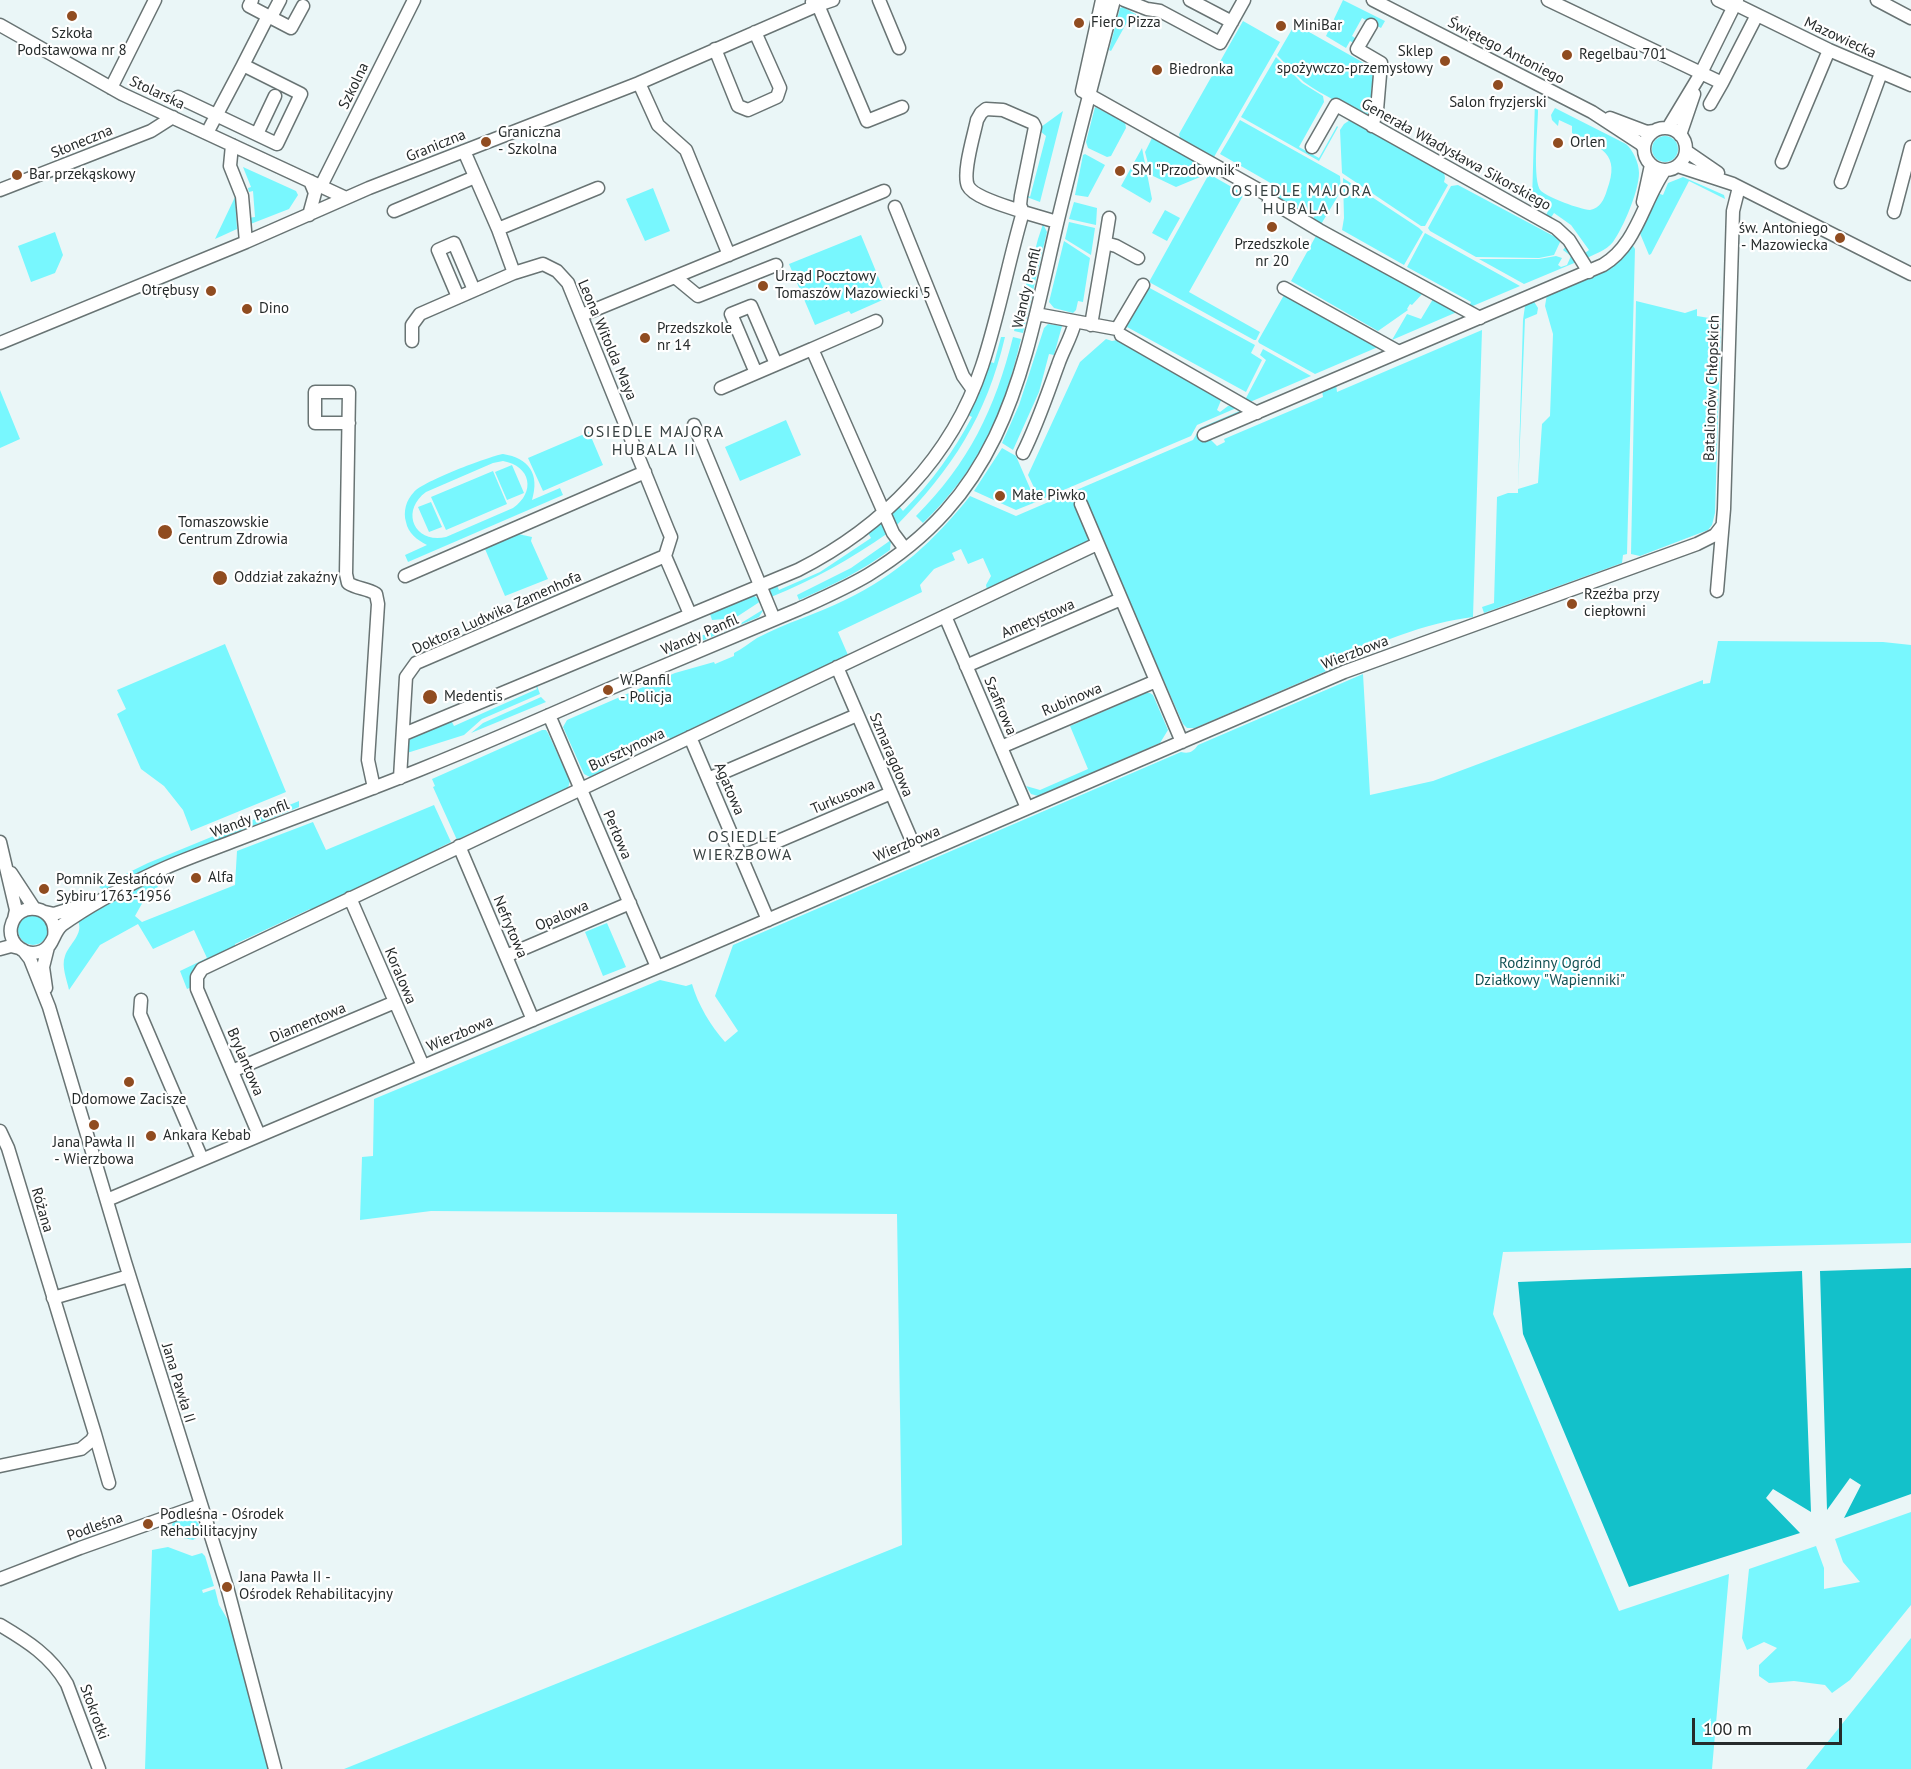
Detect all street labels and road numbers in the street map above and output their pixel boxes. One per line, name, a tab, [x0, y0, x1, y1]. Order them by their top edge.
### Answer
street label: Mazowiecka	[1801, 13, 1879, 63]
street label: Świętego Antoniego	[1445, 14, 1567, 88]
street label: Szkolna	[335, 60, 373, 112]
street label: Stolarska	[127, 72, 187, 114]
street label: Generała Władysława Sikorskiego	[1358, 95, 1554, 215]
street label: Słoneczna	[49, 121, 115, 163]
street label: Graniczna	[404, 126, 468, 166]
street label: Wandy Panfil	[1009, 246, 1045, 330]
street label: Leona Witolda Maya	[574, 277, 640, 403]
street label: Batalionów Chłopskich	[1700, 315, 1724, 461]
street label: Doktora Ludwika Zamenhofa	[410, 567, 584, 659]
street label: Ametystowa	[998, 595, 1078, 643]
street label: Wandy Panfil	[659, 611, 741, 659]
street label: Wierzbowa	[1319, 632, 1391, 674]
street label: Szafirowa	[980, 674, 1020, 738]
street label: Rubinowa	[1039, 679, 1105, 721]
street label: Szmaragdowa	[865, 710, 917, 800]
street label: Bursztynowa	[586, 725, 668, 775]
street label: Agatowa	[710, 760, 748, 818]
street label: Turkusowa	[808, 775, 878, 819]
street label: Wandy Panfil	[208, 796, 292, 842]
street label: Perłowa	[599, 808, 635, 862]
street label: Wierzbowa	[871, 822, 943, 866]
street label: Nefrytowa	[489, 893, 531, 961]
street label: Opalowa	[532, 897, 592, 935]
street label: Koralowa	[380, 945, 420, 1007]
street label: Diamentowa	[267, 999, 349, 1047]
street label: Wierzbowa	[424, 1012, 496, 1056]
street label: Brylantowa	[223, 1025, 267, 1099]
street label: Różana	[27, 1186, 57, 1234]
street label: Jana Pawła II	[157, 1341, 199, 1425]
street label: Podleśna	[65, 1509, 125, 1545]
street label: Stokrotki	[76, 1682, 112, 1742]

